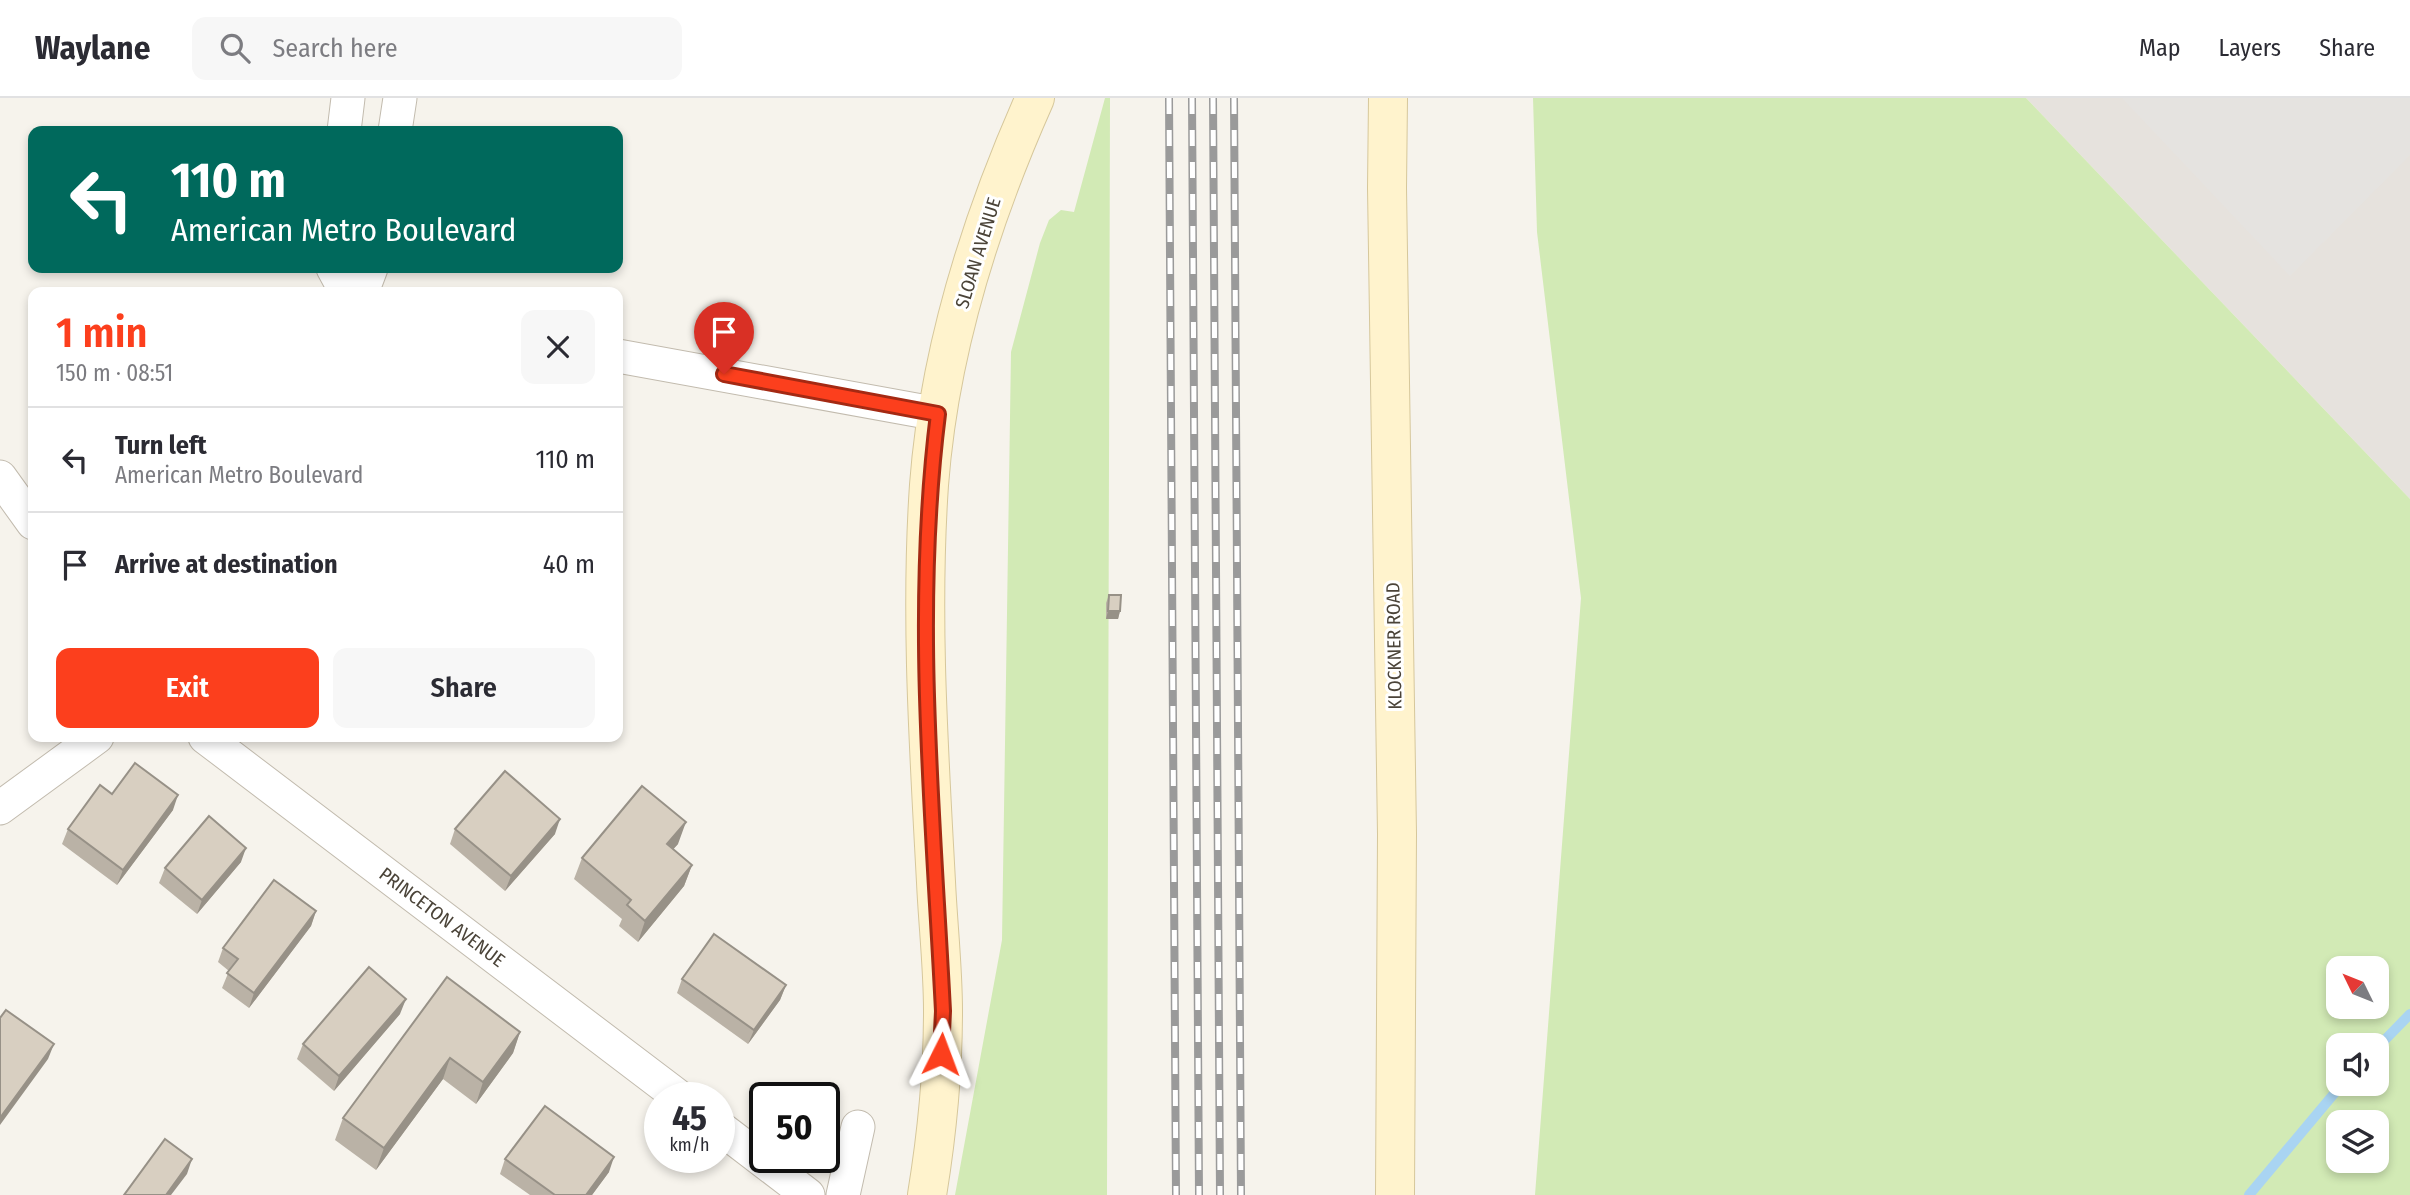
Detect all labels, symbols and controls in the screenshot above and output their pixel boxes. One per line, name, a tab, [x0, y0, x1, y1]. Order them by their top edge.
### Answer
search box	[192, 17, 682, 80]
text: Waylane	[35, 28, 150, 68]
icon: search	[216, 29, 254, 67]
text: Search here	[272, 33, 398, 64]
text: Map	[2139, 34, 2181, 62]
text: Layers	[2219, 34, 2281, 62]
text: Share	[2319, 34, 2375, 62]
text: 110 m	[171, 151, 286, 210]
icon: left	[56, 154, 147, 245]
street label: SLOAN AVENUE	[950, 195, 1006, 311]
text: American Metro Boulevard	[171, 211, 517, 249]
pin	[694, 302, 754, 374]
text: 1 min	[56, 308, 147, 358]
button: close	[521, 310, 595, 384]
icon: arrive	[705, 313, 743, 351]
text: 150 m · 08:51	[56, 359, 173, 387]
text: Turn left	[115, 430, 207, 461]
icon: left	[56, 441, 94, 479]
text: 110 m	[535, 444, 595, 475]
text: American Metro Boulevard	[115, 461, 363, 489]
icon: arrive	[56, 546, 94, 584]
text: Arrive at destination	[115, 549, 338, 580]
text: 40 m	[543, 549, 595, 580]
street label: KLOCKNER ROAD	[1381, 582, 1407, 710]
button: Exit	[56, 648, 319, 728]
button: Share	[333, 648, 595, 728]
street label: PRINCETON AVENUE	[375, 862, 509, 972]
north arrow	[2326, 956, 2389, 1018]
map controls	[2326, 956, 2389, 1173]
position arrow	[904, 1017, 978, 1091]
button: sound	[2326, 1033, 2389, 1096]
speed limit sign: 50	[749, 1082, 840, 1173]
text: 45	[672, 1097, 707, 1139]
button: layers	[2326, 1110, 2389, 1173]
text: km/h	[669, 1134, 710, 1156]

